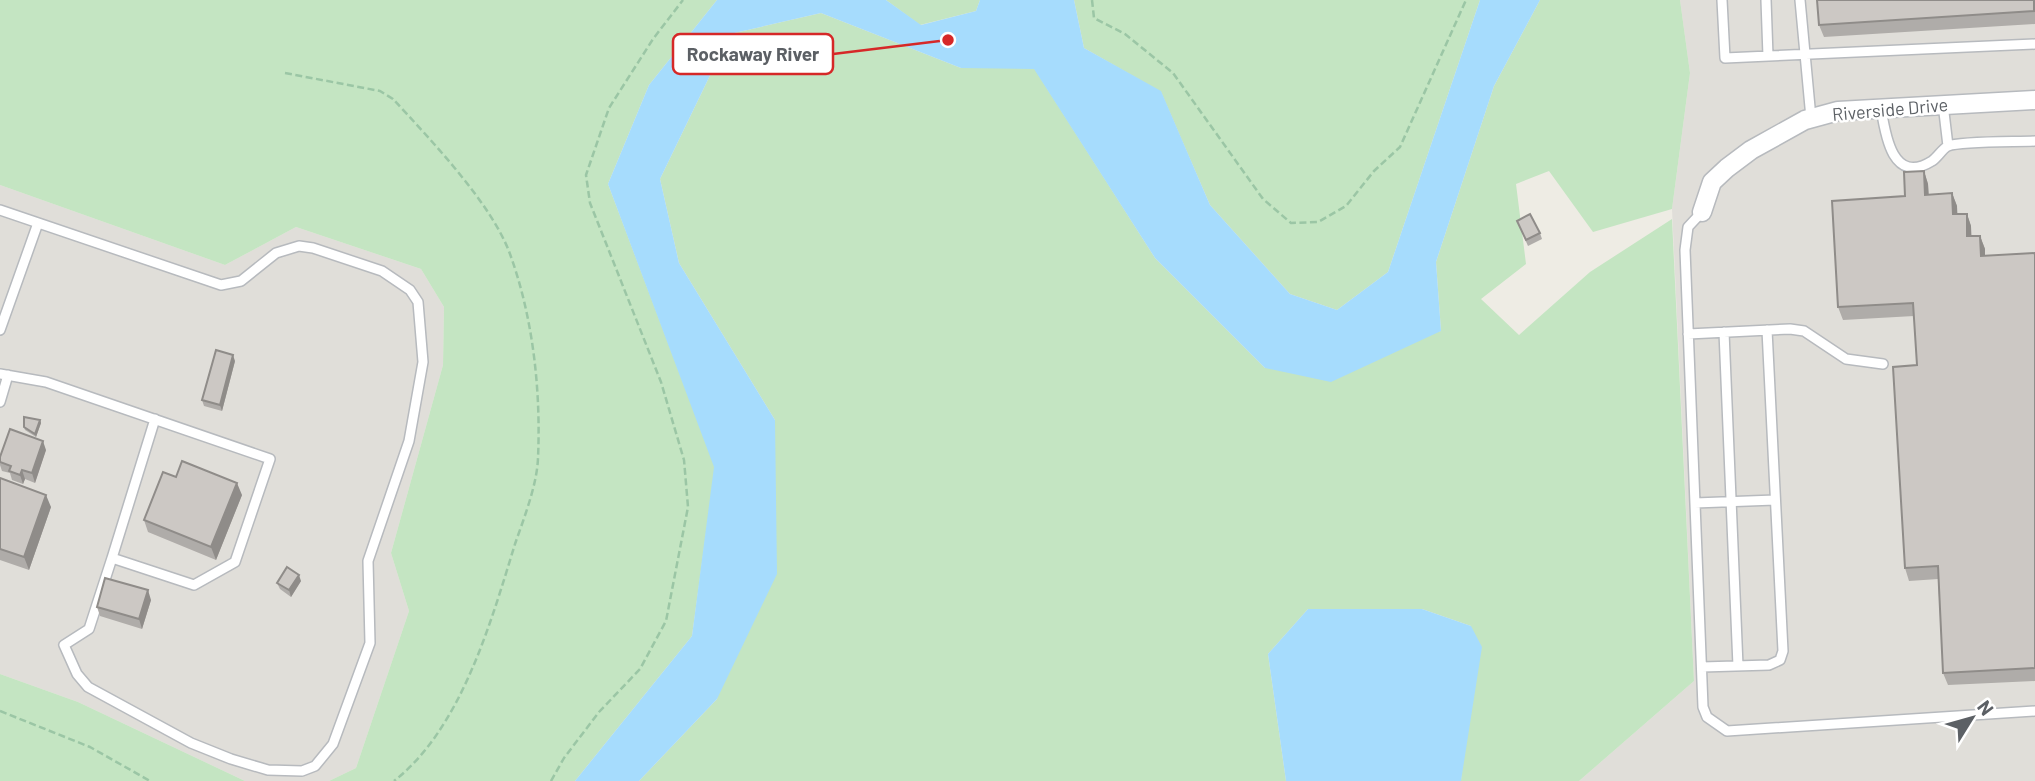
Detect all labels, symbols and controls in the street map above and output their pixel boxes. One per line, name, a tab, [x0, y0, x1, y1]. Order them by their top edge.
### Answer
callout: Rockaway River	[673, 34, 833, 74]
text: Rockaway River	[687, 42, 820, 65]
street label: Riverside Drive	[1831, 93, 1949, 125]
north arrow	[1937, 683, 2007, 753]
text: N	[1973, 695, 1999, 719]

